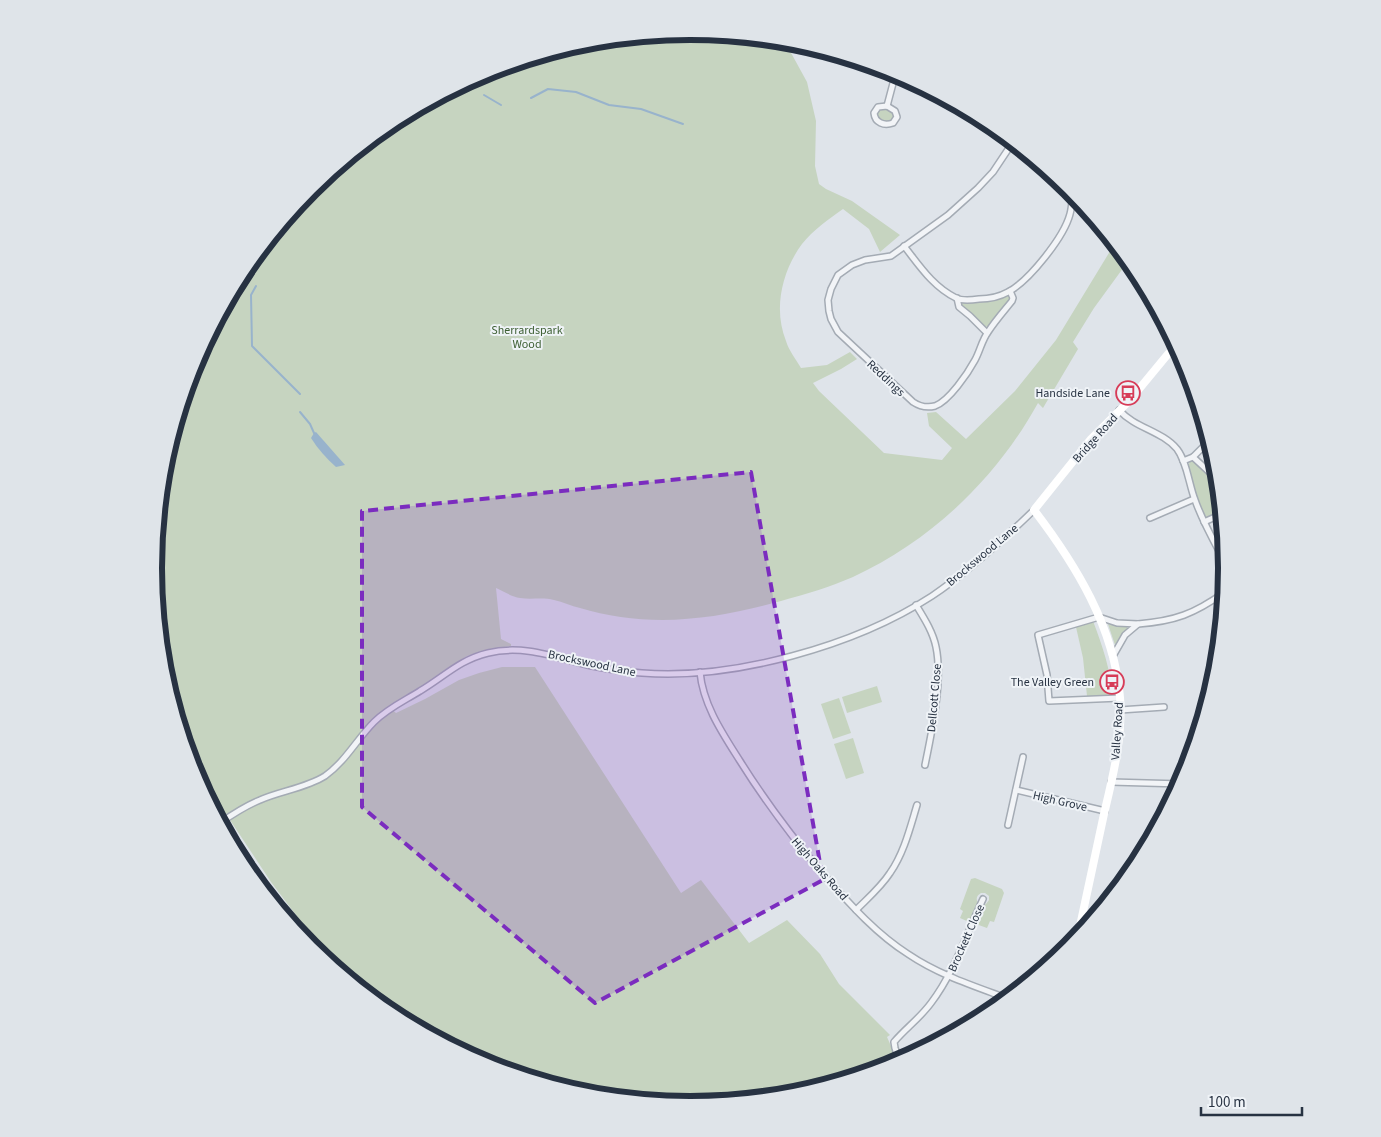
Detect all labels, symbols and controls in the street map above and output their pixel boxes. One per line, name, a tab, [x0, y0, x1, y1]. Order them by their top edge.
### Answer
park label: Sherrardspark Wood	[491, 322, 563, 353]
street label: Reddings	[863, 356, 908, 400]
bus stop icon: Handside Lane	[1115, 380, 1141, 406]
place label: Handside Lane	[1036, 385, 1110, 402]
street label: Bridge Road	[1069, 410, 1122, 467]
street label: Brockswood Lane	[943, 520, 1022, 591]
street label: Brockswood Lane	[547, 646, 637, 681]
street label: Dellcott Close	[923, 663, 946, 733]
bus stop icon: The Valley Green	[1099, 669, 1125, 695]
place label: The Valley Green	[1011, 674, 1094, 691]
street label: Valley Road	[1107, 702, 1128, 760]
street label: High Grove	[1031, 787, 1089, 816]
street label: High Oaks Road	[787, 834, 852, 905]
street label: Brockett Close	[944, 902, 989, 975]
scale bar	[1201, 1084, 1302, 1116]
text: 100 m	[1208, 1092, 1246, 1113]

